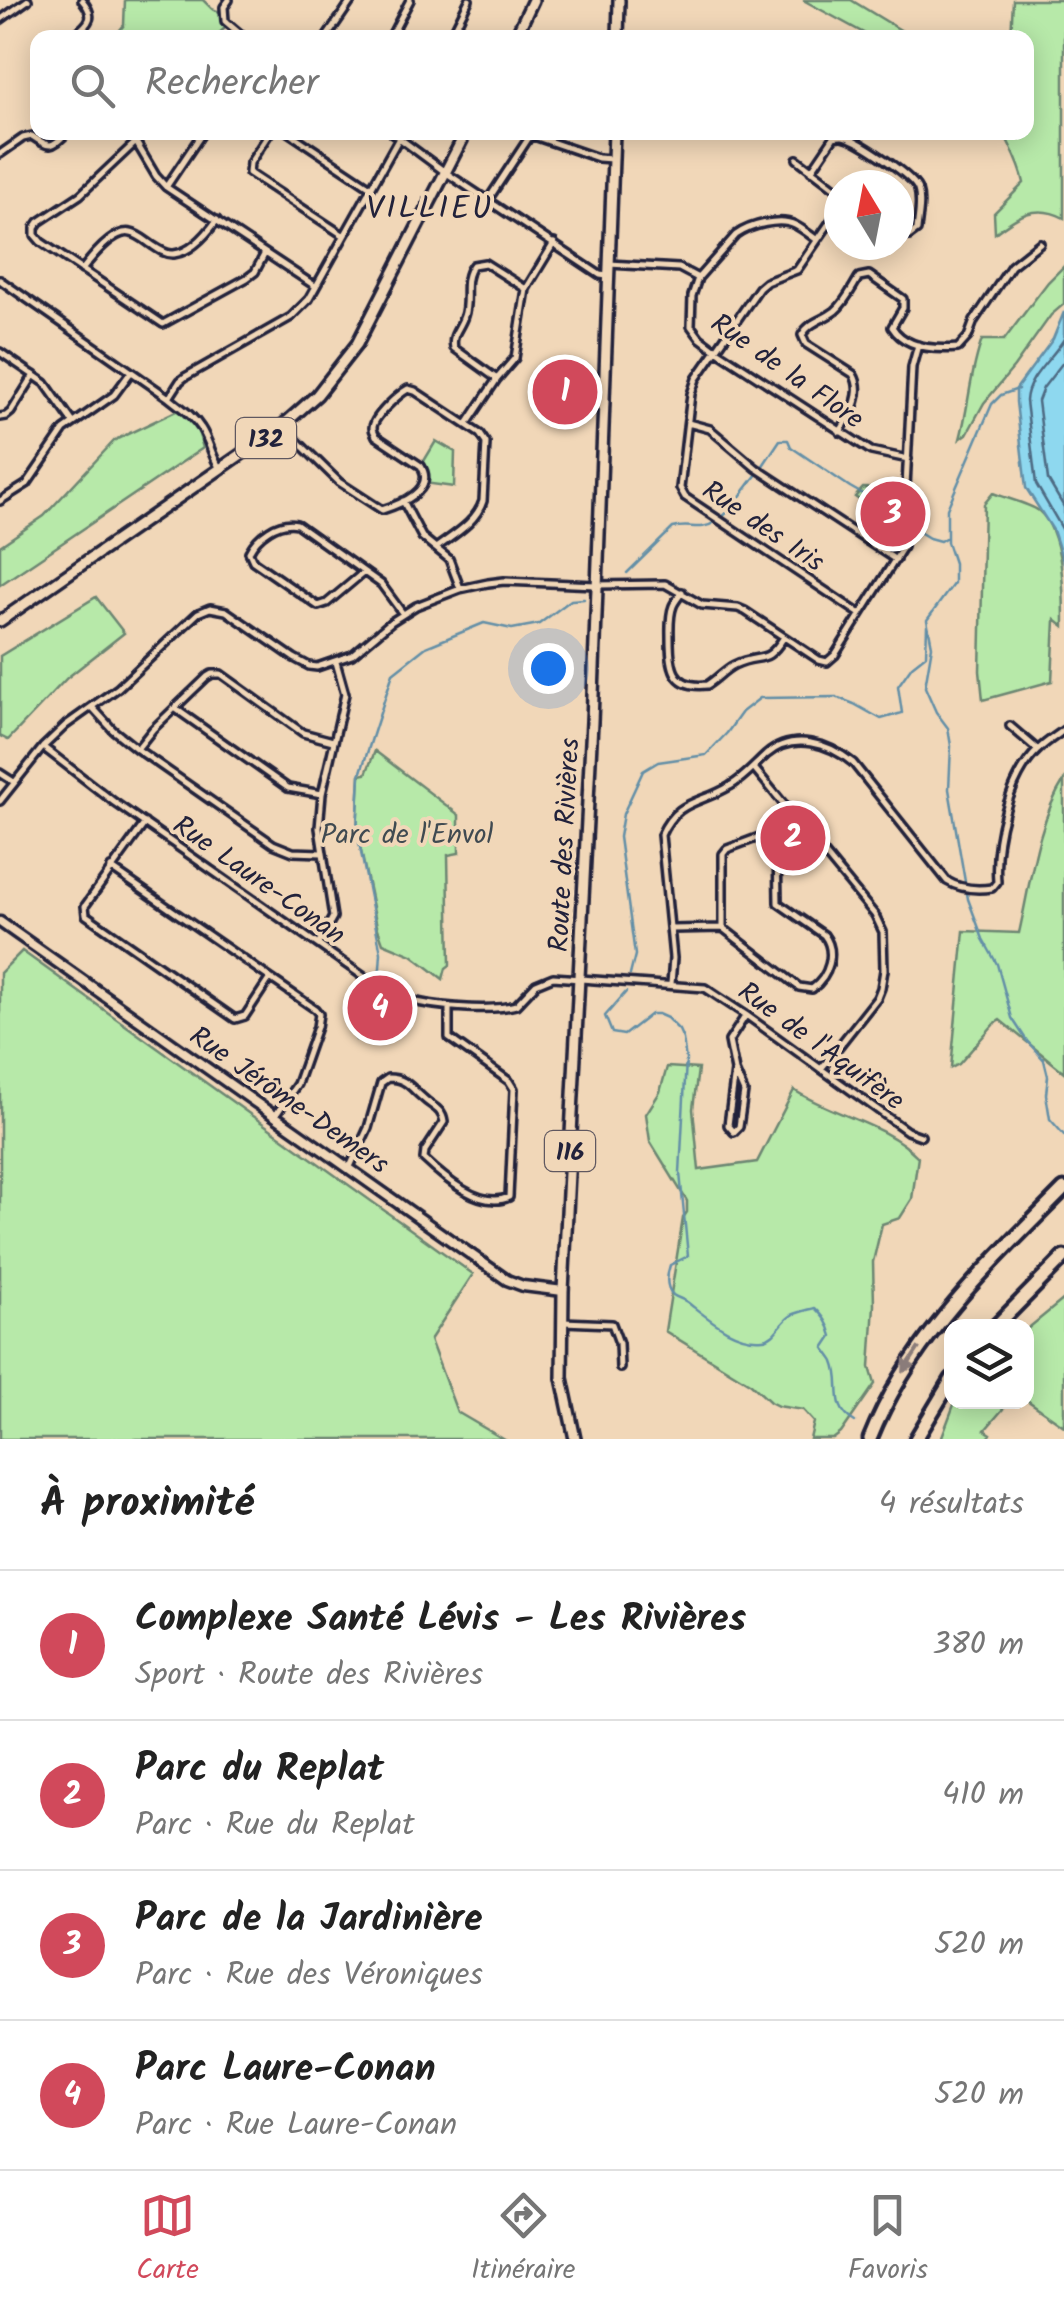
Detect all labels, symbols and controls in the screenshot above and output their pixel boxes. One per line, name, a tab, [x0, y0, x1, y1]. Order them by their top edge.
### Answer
search box	[30, 30, 1034, 140]
text: Rechercher	[145, 55, 318, 115]
icon: search	[65, 58, 120, 113]
north arrow	[824, 170, 914, 260]
district label: VILLIEU	[366, 184, 494, 235]
street label: Rue de la Flore	[700, 302, 873, 442]
pin: 1	[532, 354, 598, 430]
road number: 132	[236, 418, 296, 458]
street label: Rue des Iris	[692, 469, 833, 585]
pin: 3	[860, 476, 926, 552]
your location	[523, 643, 574, 694]
street label: Route des Rivières	[537, 737, 594, 953]
pin: 2	[760, 800, 826, 876]
street label: Rue Laure-Conan	[163, 804, 354, 958]
park label: Parc de l'Envol	[321, 813, 493, 858]
pin: 4	[348, 970, 412, 1046]
street label: Rue de l'Aquifère	[727, 971, 914, 1123]
street label: Rue Jérôme-Demers	[179, 1015, 398, 1187]
road number: 116	[545, 1131, 595, 1171]
map controls	[944, 1319, 1034, 1409]
button: layers	[944, 1319, 1034, 1409]
one-way arrow	[903, 1346, 921, 1373]
text: À proximité	[40, 1471, 254, 1538]
text: 4 résultats	[879, 1479, 1024, 1530]
text: Complexe Santé Lévis - Les Rivières	[135, 1590, 746, 1650]
text: 1	[68, 1620, 77, 1671]
text: 380 m	[932, 1620, 1024, 1671]
text: Sport · Route des Rivières	[135, 1650, 483, 1701]
text: Parc du Replat	[135, 1740, 384, 1800]
text: 2	[63, 1770, 82, 1821]
text: 410 m	[942, 1770, 1024, 1821]
text: Parc · Rue du Replat	[135, 1800, 415, 1851]
text: Parc de la Jardinière	[135, 1890, 482, 1950]
text: 3	[64, 1920, 81, 1971]
text: 520 m	[934, 1920, 1024, 1971]
text: Parc · Rue des Véroniques	[135, 1950, 483, 2001]
text: Parc Laure-Conan	[135, 2040, 436, 2100]
text: 4	[64, 2070, 81, 2121]
text: 520 m	[934, 2070, 1024, 2121]
text: Parc · Rue Laure-Conan	[135, 2100, 457, 2151]
tab: Carte	[136, 2188, 199, 2293]
tab: Itinéraire	[471, 2188, 575, 2293]
tab: Favoris	[848, 2188, 928, 2293]

